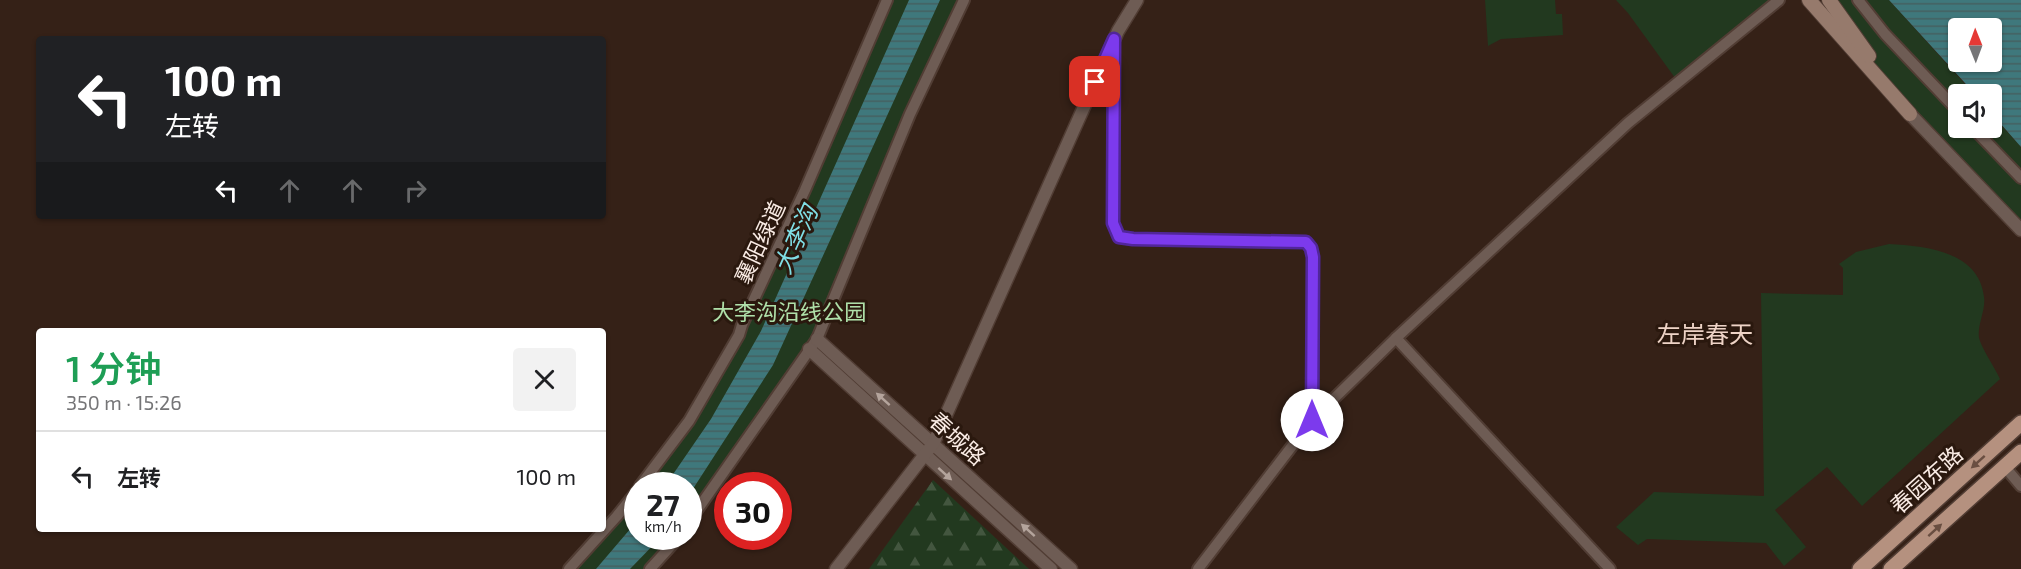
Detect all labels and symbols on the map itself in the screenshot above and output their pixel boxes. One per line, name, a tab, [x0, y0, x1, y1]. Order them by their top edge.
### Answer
north arrow	[1948, 18, 2002, 72]
pin	[1069, 56, 1120, 107]
street label: 襄阳绿道	[729, 197, 789, 287]
water label: 大李沟	[767, 197, 824, 278]
park label: 大李沟沿线公园	[712, 298, 866, 324]
district label: 左岸春天	[1657, 319, 1753, 348]
position arrow	[1280, 388, 1344, 452]
one-way arrow	[876, 393, 891, 406]
street label: 春城路	[925, 406, 991, 470]
street label: 春园东路	[1885, 440, 1967, 518]
one-way arrow	[1971, 455, 1986, 468]
one-way arrow	[938, 467, 953, 481]
speed limit sign: 30	[714, 472, 792, 550]
one-way arrow	[1021, 524, 1036, 537]
one-way arrow	[1927, 524, 1942, 537]

